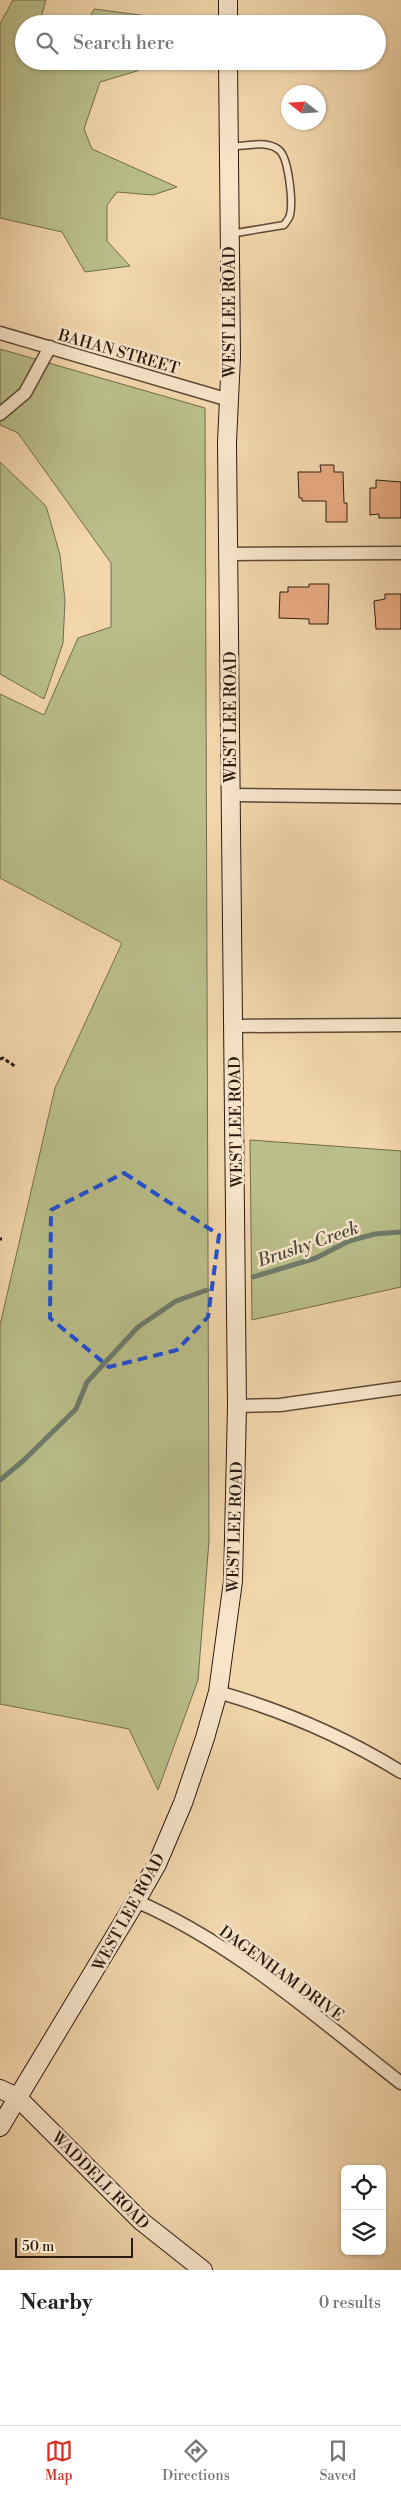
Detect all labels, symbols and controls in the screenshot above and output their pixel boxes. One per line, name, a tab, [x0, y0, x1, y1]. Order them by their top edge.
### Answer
search box	[15, 15, 386, 70]
icon: search	[33, 29, 61, 57]
text: Search here	[73, 31, 174, 55]
north arrow	[281, 85, 326, 130]
street label: WEST LEE ROAD	[220, 246, 240, 379]
street label: BAHAN STREET	[55, 325, 182, 379]
street label: WEST LEE ROAD	[221, 651, 241, 784]
street label: WEST LEE ROAD	[225, 1056, 247, 1189]
water label: Brushy Creek	[254, 1216, 362, 1273]
street label: WEST LEE ROAD	[223, 1461, 247, 1594]
street label: WEST LEE ROAD	[88, 1850, 169, 1976]
street label: DAGENHAM DRIVE	[215, 1922, 348, 2026]
street label: WADDELL ROAD	[46, 2127, 153, 2234]
map controls	[341, 2165, 386, 2255]
button: locate	[341, 2165, 386, 2210]
button: layers	[341, 2210, 386, 2255]
scale bar	[15, 2235, 132, 2258]
text: 50 m	[22, 2238, 54, 2256]
text: Nearby	[20, 2290, 93, 2316]
text: 0 results	[319, 2293, 381, 2313]
tab: Map	[45, 2437, 73, 2485]
tab: Directions	[162, 2437, 230, 2485]
tab: Saved	[319, 2437, 356, 2485]

